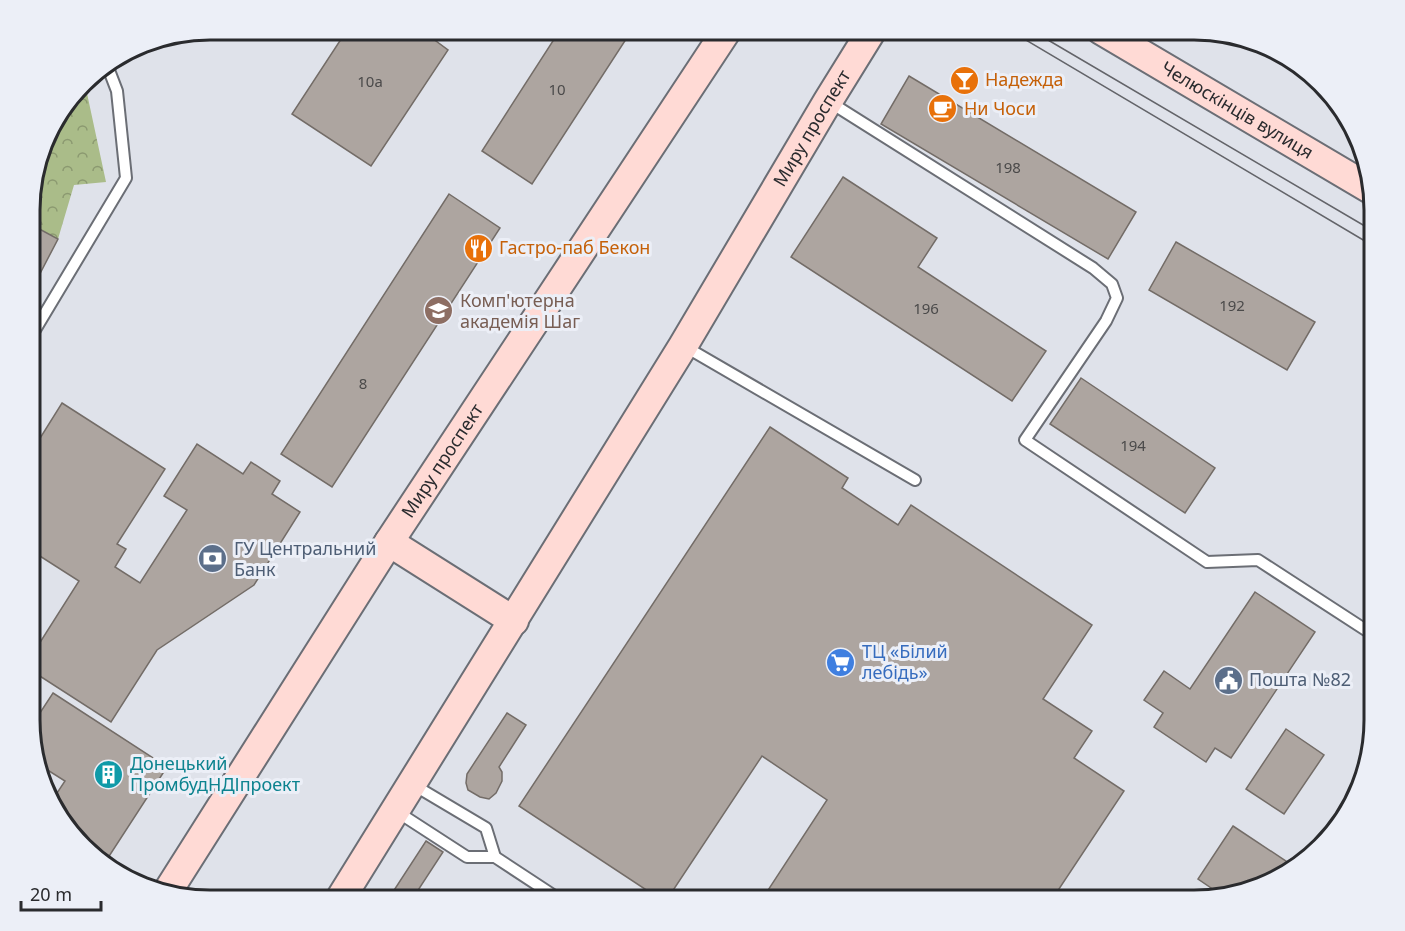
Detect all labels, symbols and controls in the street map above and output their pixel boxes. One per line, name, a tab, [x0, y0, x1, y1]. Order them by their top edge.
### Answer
street label: Челюскінців вулиця	[1157, 55, 1318, 164]
street label: Миру проспект	[767, 64, 856, 191]
bar icon: Надежда	[948, 64, 980, 96]
place label: Надежда	[985, 67, 1063, 91]
house number: 10а	[357, 71, 383, 91]
house number: 10	[548, 79, 566, 99]
cafe icon: Ни Чоси	[927, 93, 959, 125]
place label: Ни Чоси	[964, 96, 1036, 120]
house number: 198	[995, 157, 1021, 177]
restaurant icon: Гастро-паб Бекон	[462, 232, 494, 264]
place label: Гастро-паб Бекон	[499, 235, 650, 259]
place label: Комп'ютерна академія Шаг	[460, 288, 580, 333]
school or university icon: Комп'ютерна академія Шаг	[423, 295, 455, 327]
house number: 192	[1219, 295, 1245, 315]
house number: 196	[913, 298, 939, 318]
house number: 8	[359, 373, 367, 393]
street label: Миру проспект	[395, 398, 488, 522]
house number: 194	[1120, 435, 1146, 455]
place label: ГУ Центральний Банк	[234, 536, 376, 581]
bank icon: ГУ Центральний Банк	[197, 543, 229, 575]
place label: ТЦ «Білий лебідь»	[862, 639, 948, 684]
supermarket icon: ТЦ «Білий лебідь»	[825, 646, 857, 678]
public building icon: Пошта №82	[1212, 664, 1244, 696]
place label: Пошта №82	[1249, 667, 1351, 691]
place label: Донецький ПромбудНДІпроект	[130, 751, 301, 796]
building icon: Донецький ПромбудНДІпроект	[93, 758, 125, 790]
scale bar	[21, 874, 100, 912]
text: 20 m	[30, 882, 72, 906]

